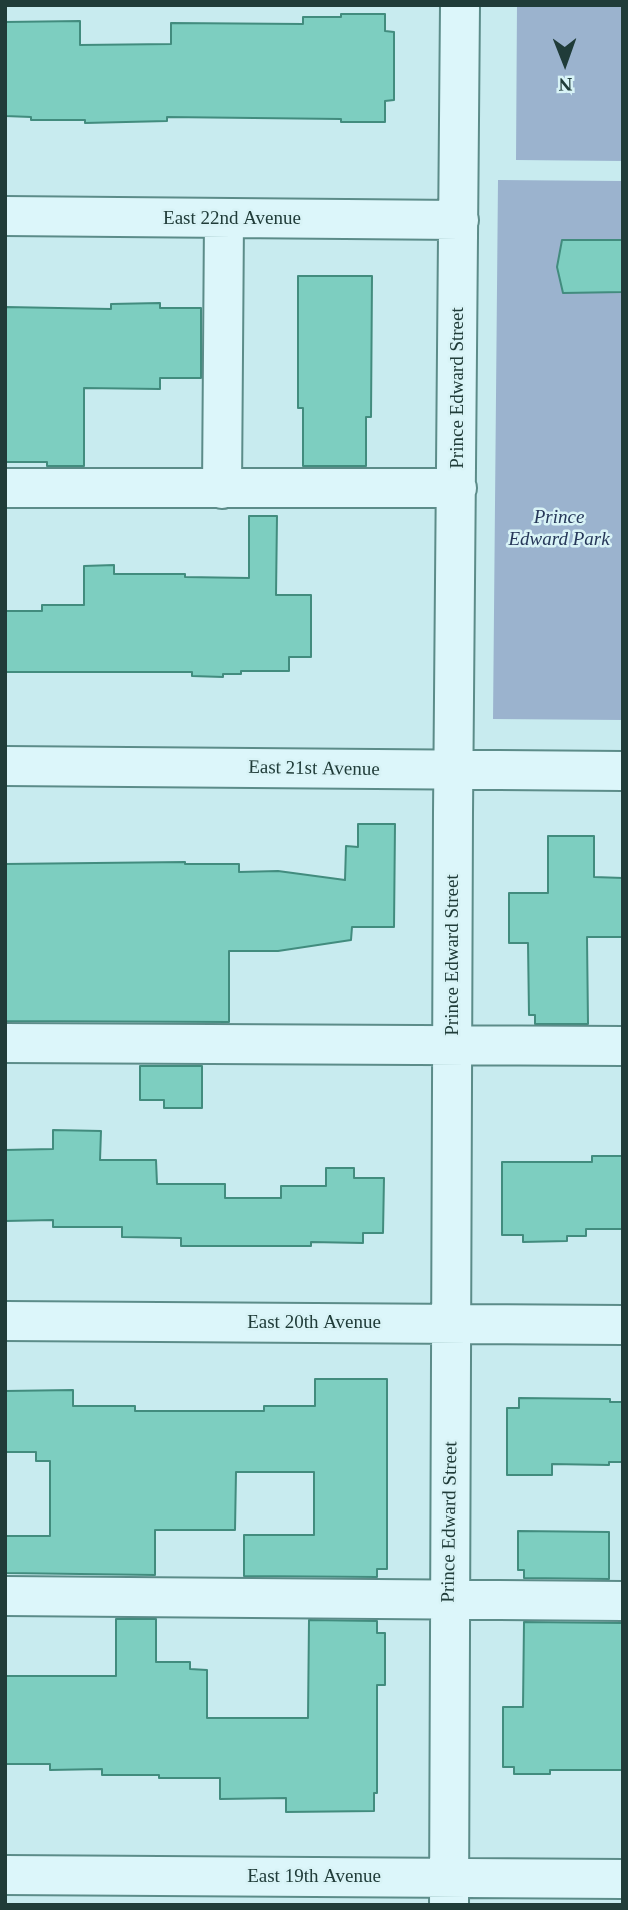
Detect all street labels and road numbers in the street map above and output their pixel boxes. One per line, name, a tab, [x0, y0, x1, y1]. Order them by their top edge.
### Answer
street label: East 22nd Avenue	[163, 208, 301, 230]
street label: Prince Edward Street	[447, 307, 469, 469]
street label: East 21st Avenue	[248, 756, 380, 782]
street label: Prince Edward Street	[442, 874, 464, 1036]
street label: East 20th Avenue	[247, 1312, 381, 1334]
street label: Prince Edward Street	[437, 1441, 463, 1603]
street label: East 19th Avenue	[247, 1866, 381, 1888]

